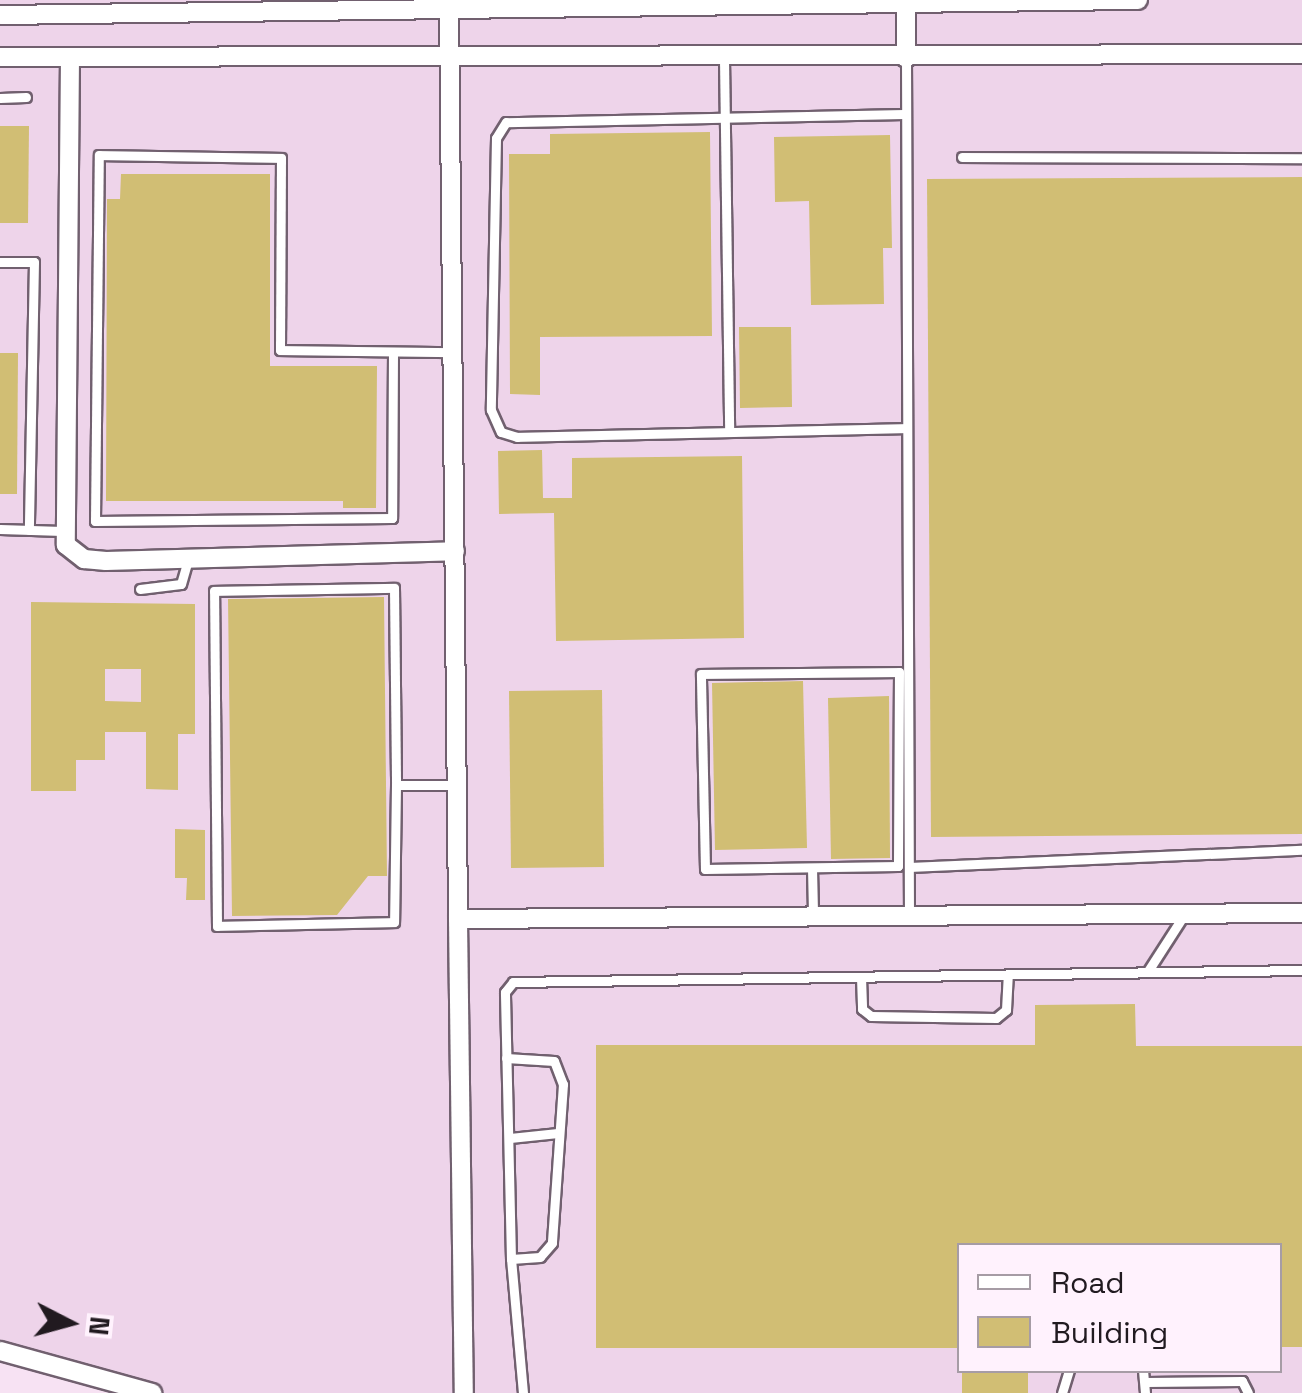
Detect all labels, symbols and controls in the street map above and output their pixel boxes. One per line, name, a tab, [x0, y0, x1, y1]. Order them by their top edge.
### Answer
legend	[957, 1243, 1282, 1373]
text: Road	[1051, 1263, 1125, 1302]
north arrow	[20, 1273, 120, 1373]
text: Building	[1051, 1313, 1168, 1352]
text: N	[81, 1315, 119, 1337]

